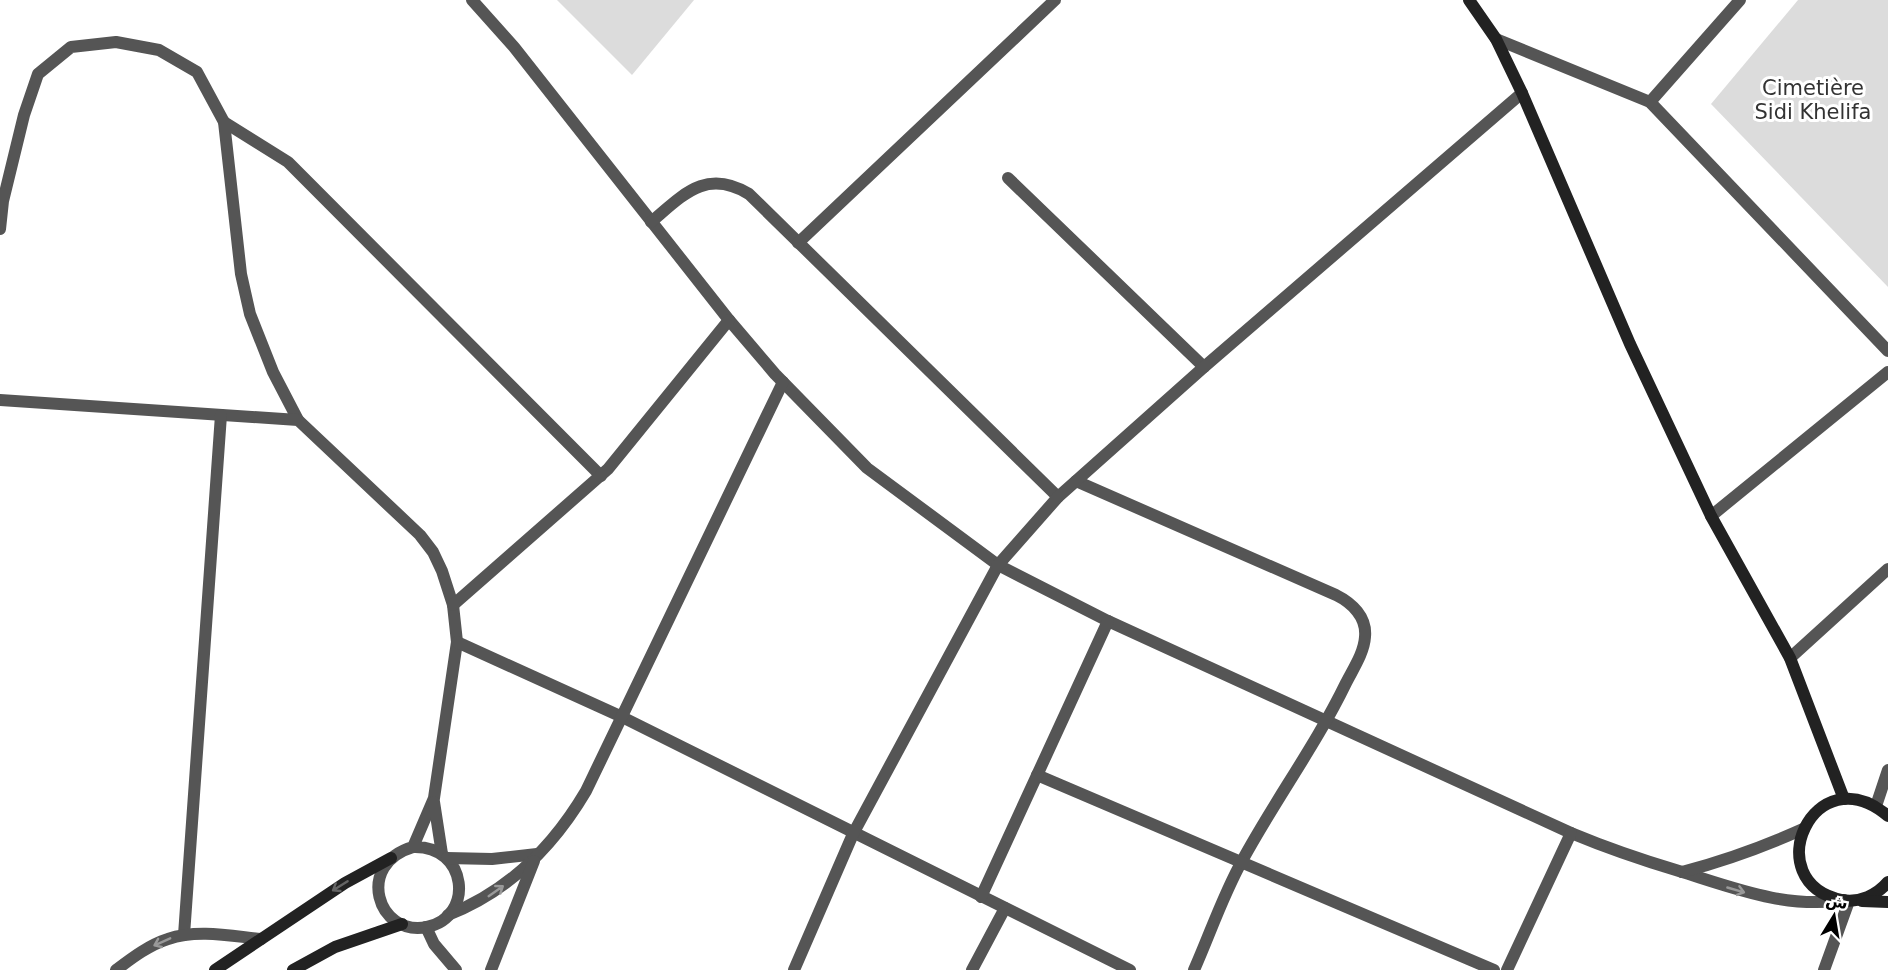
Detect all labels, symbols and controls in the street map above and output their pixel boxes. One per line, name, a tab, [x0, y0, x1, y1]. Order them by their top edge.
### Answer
park label: Cimetière Sidi Khelifa	[1755, 76, 1871, 124]
one-way arrow	[332, 881, 349, 893]
one-way arrow	[488, 885, 504, 897]
one-way arrow	[1727, 885, 1746, 896]
north arrow	[1804, 886, 1864, 946]
text: ش	[1824, 890, 1849, 913]
one-way arrow	[153, 937, 171, 948]

